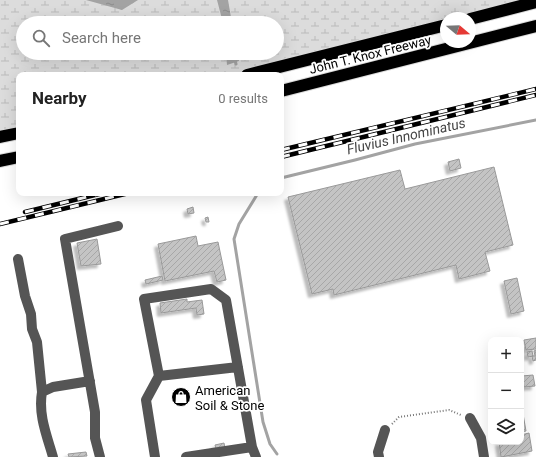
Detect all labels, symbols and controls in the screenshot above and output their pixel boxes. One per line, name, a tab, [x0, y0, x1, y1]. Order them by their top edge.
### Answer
north arrow	[440, 12, 476, 48]
search box	[16, 16, 284, 60]
icon: search	[30, 27, 52, 49]
text: Search here	[62, 29, 141, 47]
street label: John T. Knox Freeway	[308, 32, 433, 77]
text: Nearby	[32, 88, 87, 108]
text: 0 results	[218, 91, 268, 106]
water label: Fluvius Innominatus	[345, 115, 467, 157]
map controls	[488, 337, 524, 445]
button: +	[488, 337, 524, 373]
button: −	[488, 373, 524, 409]
place label: American Soil & Stone	[195, 383, 264, 413]
shop icon: American Soil & Stone	[170, 386, 192, 408]
button: layers	[488, 409, 524, 445]

